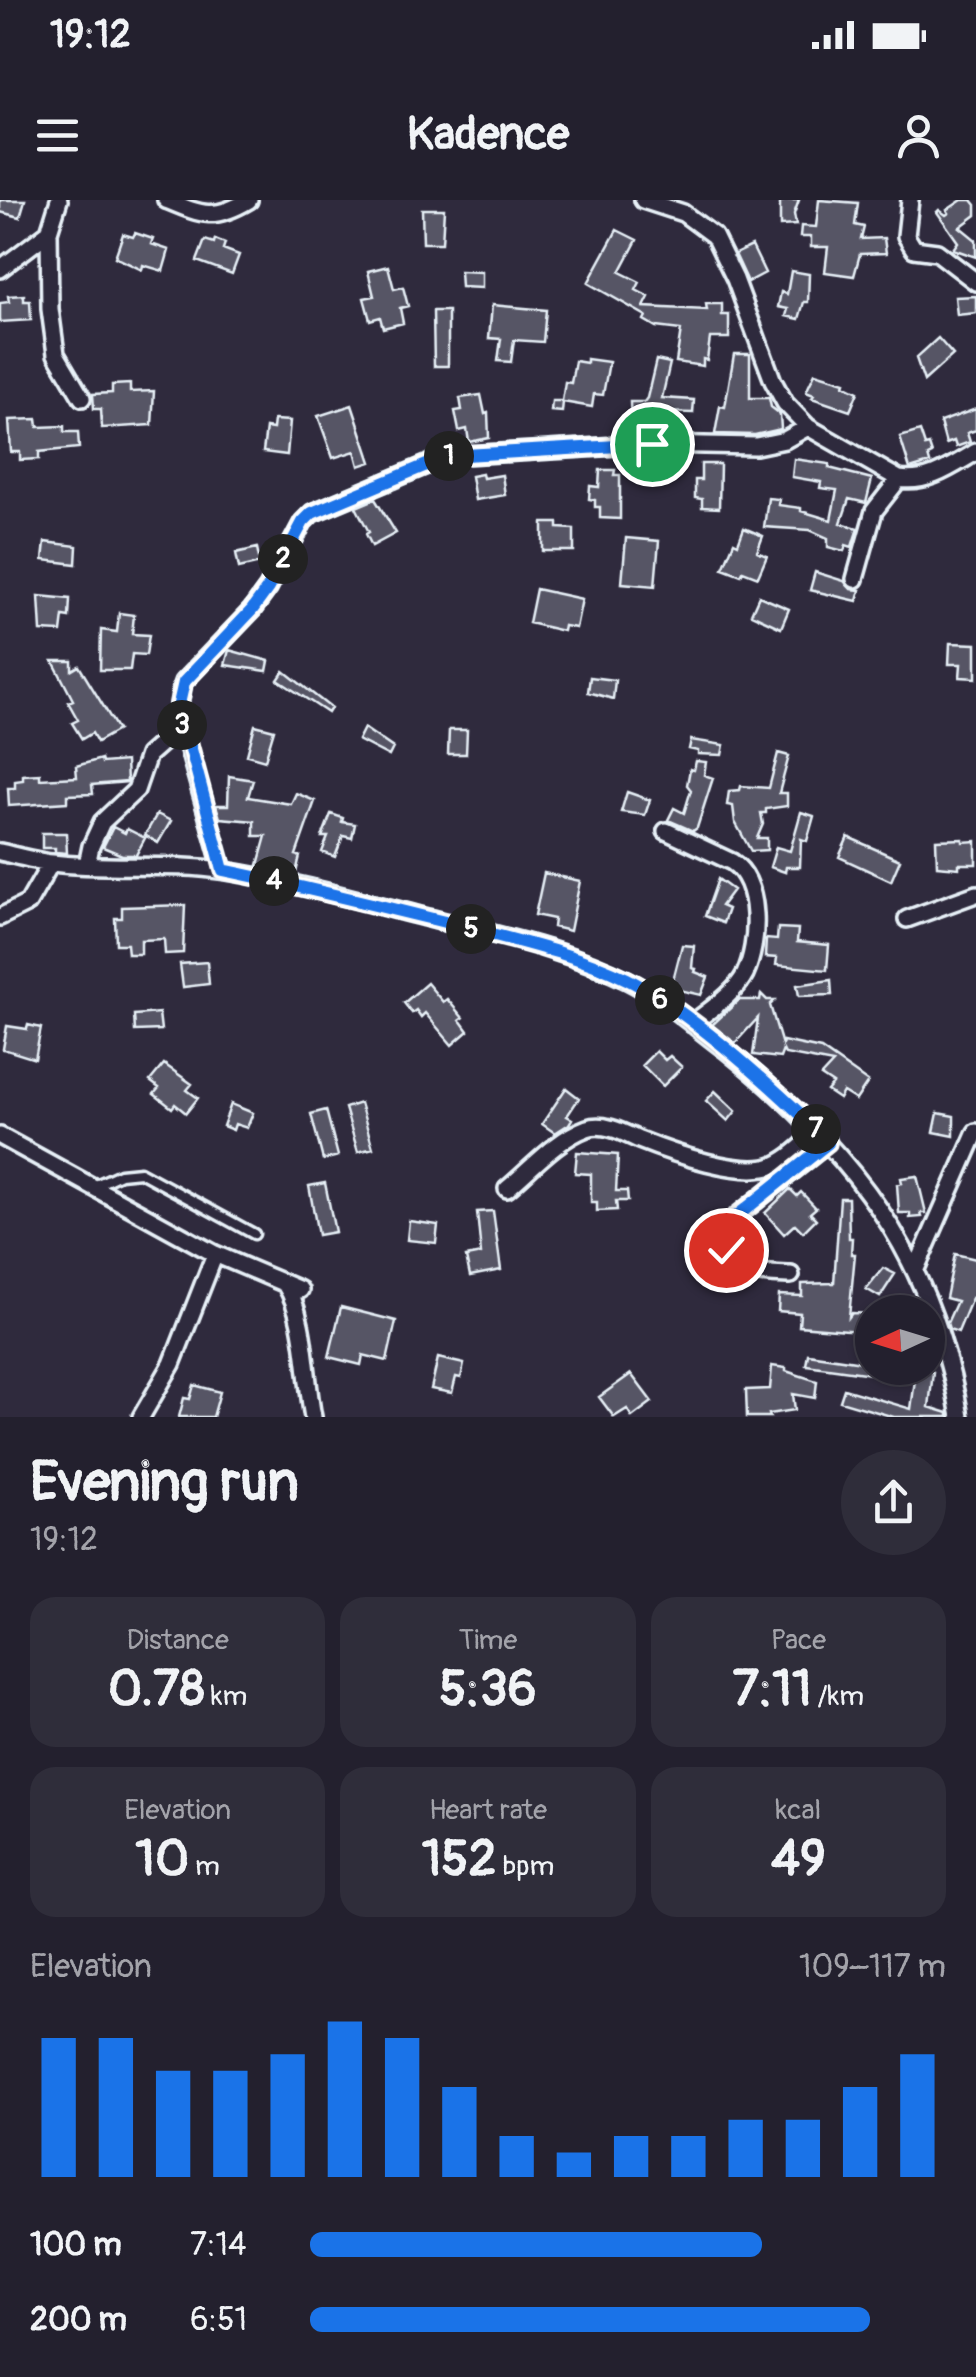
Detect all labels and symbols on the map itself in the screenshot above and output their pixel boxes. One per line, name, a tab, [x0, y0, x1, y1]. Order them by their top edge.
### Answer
pin	[610, 402, 695, 487]
pin: 1	[424, 431, 474, 481]
pin: 2	[258, 534, 308, 584]
pin: 3	[157, 700, 207, 750]
pin: 4	[249, 856, 299, 906]
pin: 5	[446, 904, 496, 954]
pin: 6	[635, 975, 685, 1025]
pin: 7	[791, 1104, 841, 1154]
pin	[684, 1208, 769, 1293]
north arrow	[855, 1295, 945, 1385]

